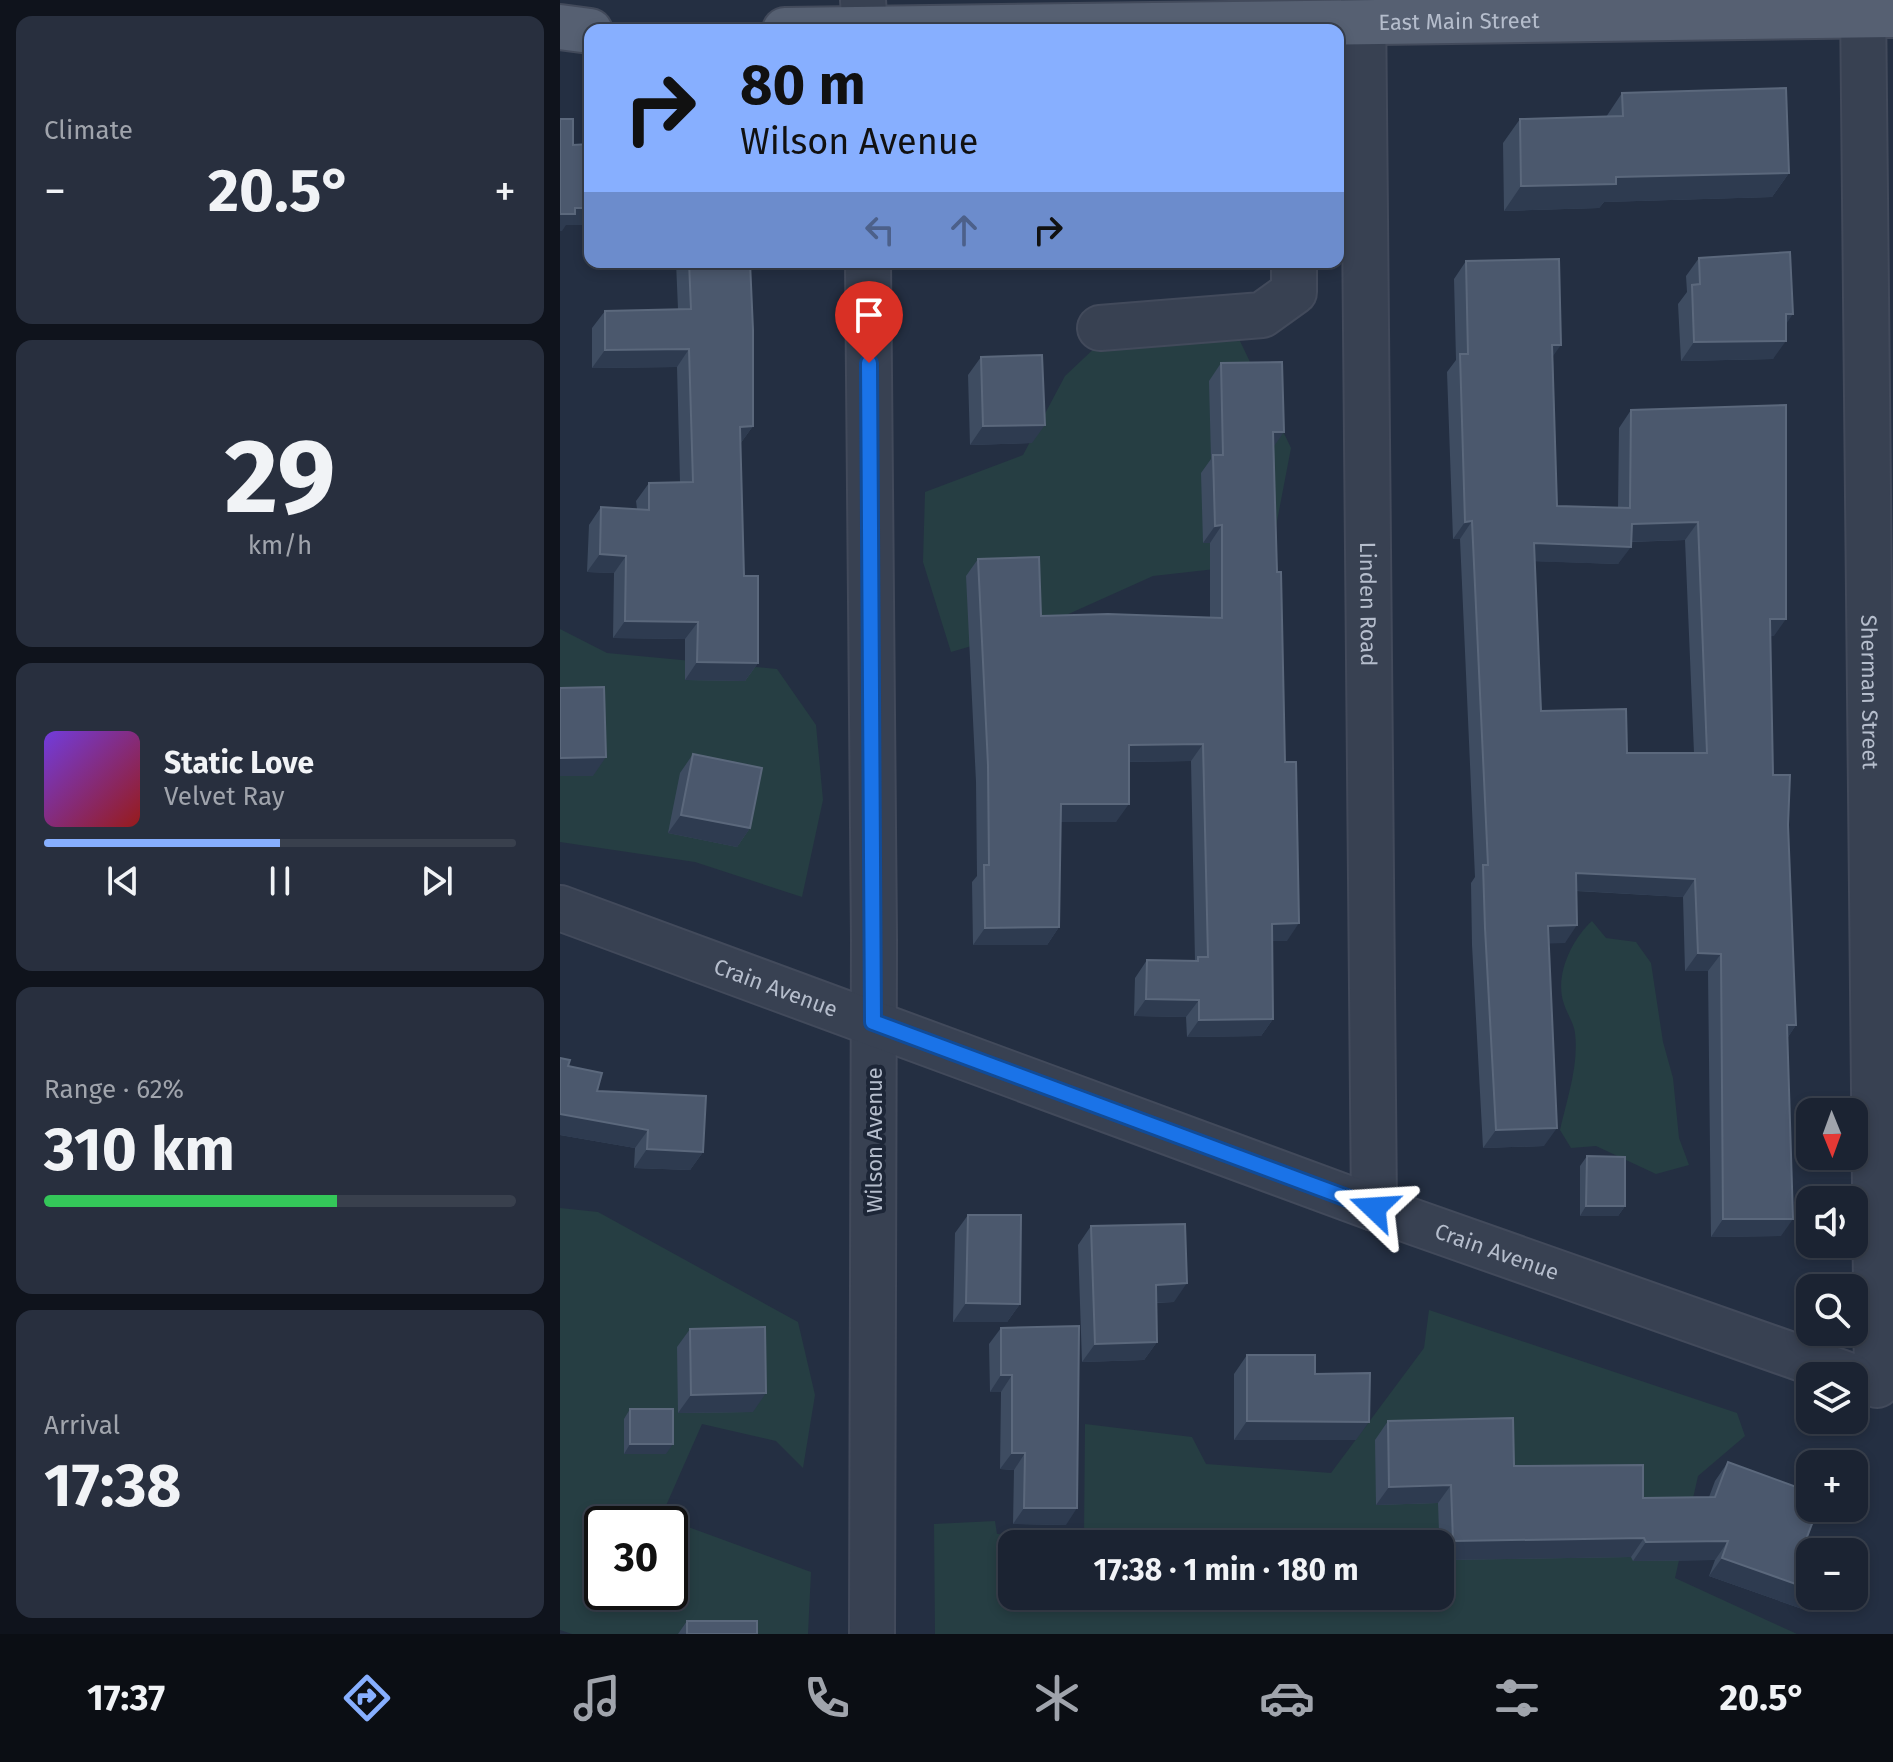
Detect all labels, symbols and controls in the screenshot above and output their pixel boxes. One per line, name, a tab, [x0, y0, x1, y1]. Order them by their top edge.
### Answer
street label: East Main Street	[1378, 6, 1540, 35]
text: 80 m	[740, 52, 866, 119]
icon: right	[608, 56, 712, 160]
text: Climate	[44, 115, 133, 146]
text: Wilson Avenue	[740, 120, 978, 164]
text: 20.5°	[208, 155, 352, 227]
text: −	[44, 165, 66, 218]
text: +	[494, 165, 516, 218]
icon: left	[858, 208, 902, 252]
icon: ahead	[942, 208, 986, 252]
icon: right	[1026, 208, 1070, 252]
pin	[835, 281, 903, 363]
icon: arrive	[847, 293, 891, 337]
text: 29	[225, 415, 335, 540]
text: km/h	[248, 530, 312, 561]
street label: Linden Road	[1354, 541, 1383, 666]
street label: Sherman Street	[1856, 614, 1884, 770]
text: Static Love	[164, 745, 314, 781]
text: Velvet Ray	[164, 781, 284, 812]
icon: previous	[101, 859, 145, 903]
icon: pause	[258, 859, 302, 903]
icon: next	[415, 859, 459, 903]
street label: Crain Avenue	[710, 952, 841, 1023]
street label: Wilson Avenue	[861, 1067, 888, 1213]
text: Range · 62%	[44, 1074, 184, 1105]
north arrow	[1796, 1098, 1868, 1170]
map controls	[1796, 1098, 1868, 1610]
text: 310 km	[44, 1114, 235, 1186]
position arrow	[1332, 1166, 1416, 1250]
button: sound	[1796, 1186, 1868, 1258]
street label: Crain Avenue	[1431, 1217, 1563, 1286]
button: search	[1796, 1274, 1868, 1346]
button: layers	[1796, 1362, 1868, 1434]
text: Arrival	[44, 1410, 120, 1441]
text: 17:38	[44, 1450, 181, 1522]
button: +	[1796, 1450, 1868, 1522]
speed limit sign: 30	[584, 1506, 688, 1610]
button: −	[1796, 1538, 1868, 1610]
text: 17:38 · 1 min · 180 m	[1093, 1552, 1359, 1588]
icon: directions	[339, 1670, 395, 1726]
icon: music	[569, 1670, 625, 1726]
icon: phone	[799, 1670, 855, 1726]
icon: climate	[1029, 1670, 1085, 1726]
icon: car	[1259, 1670, 1315, 1726]
icon: filters	[1489, 1670, 1545, 1726]
text: 17:37	[87, 1676, 165, 1720]
text: 20.5°	[1720, 1676, 1806, 1720]

